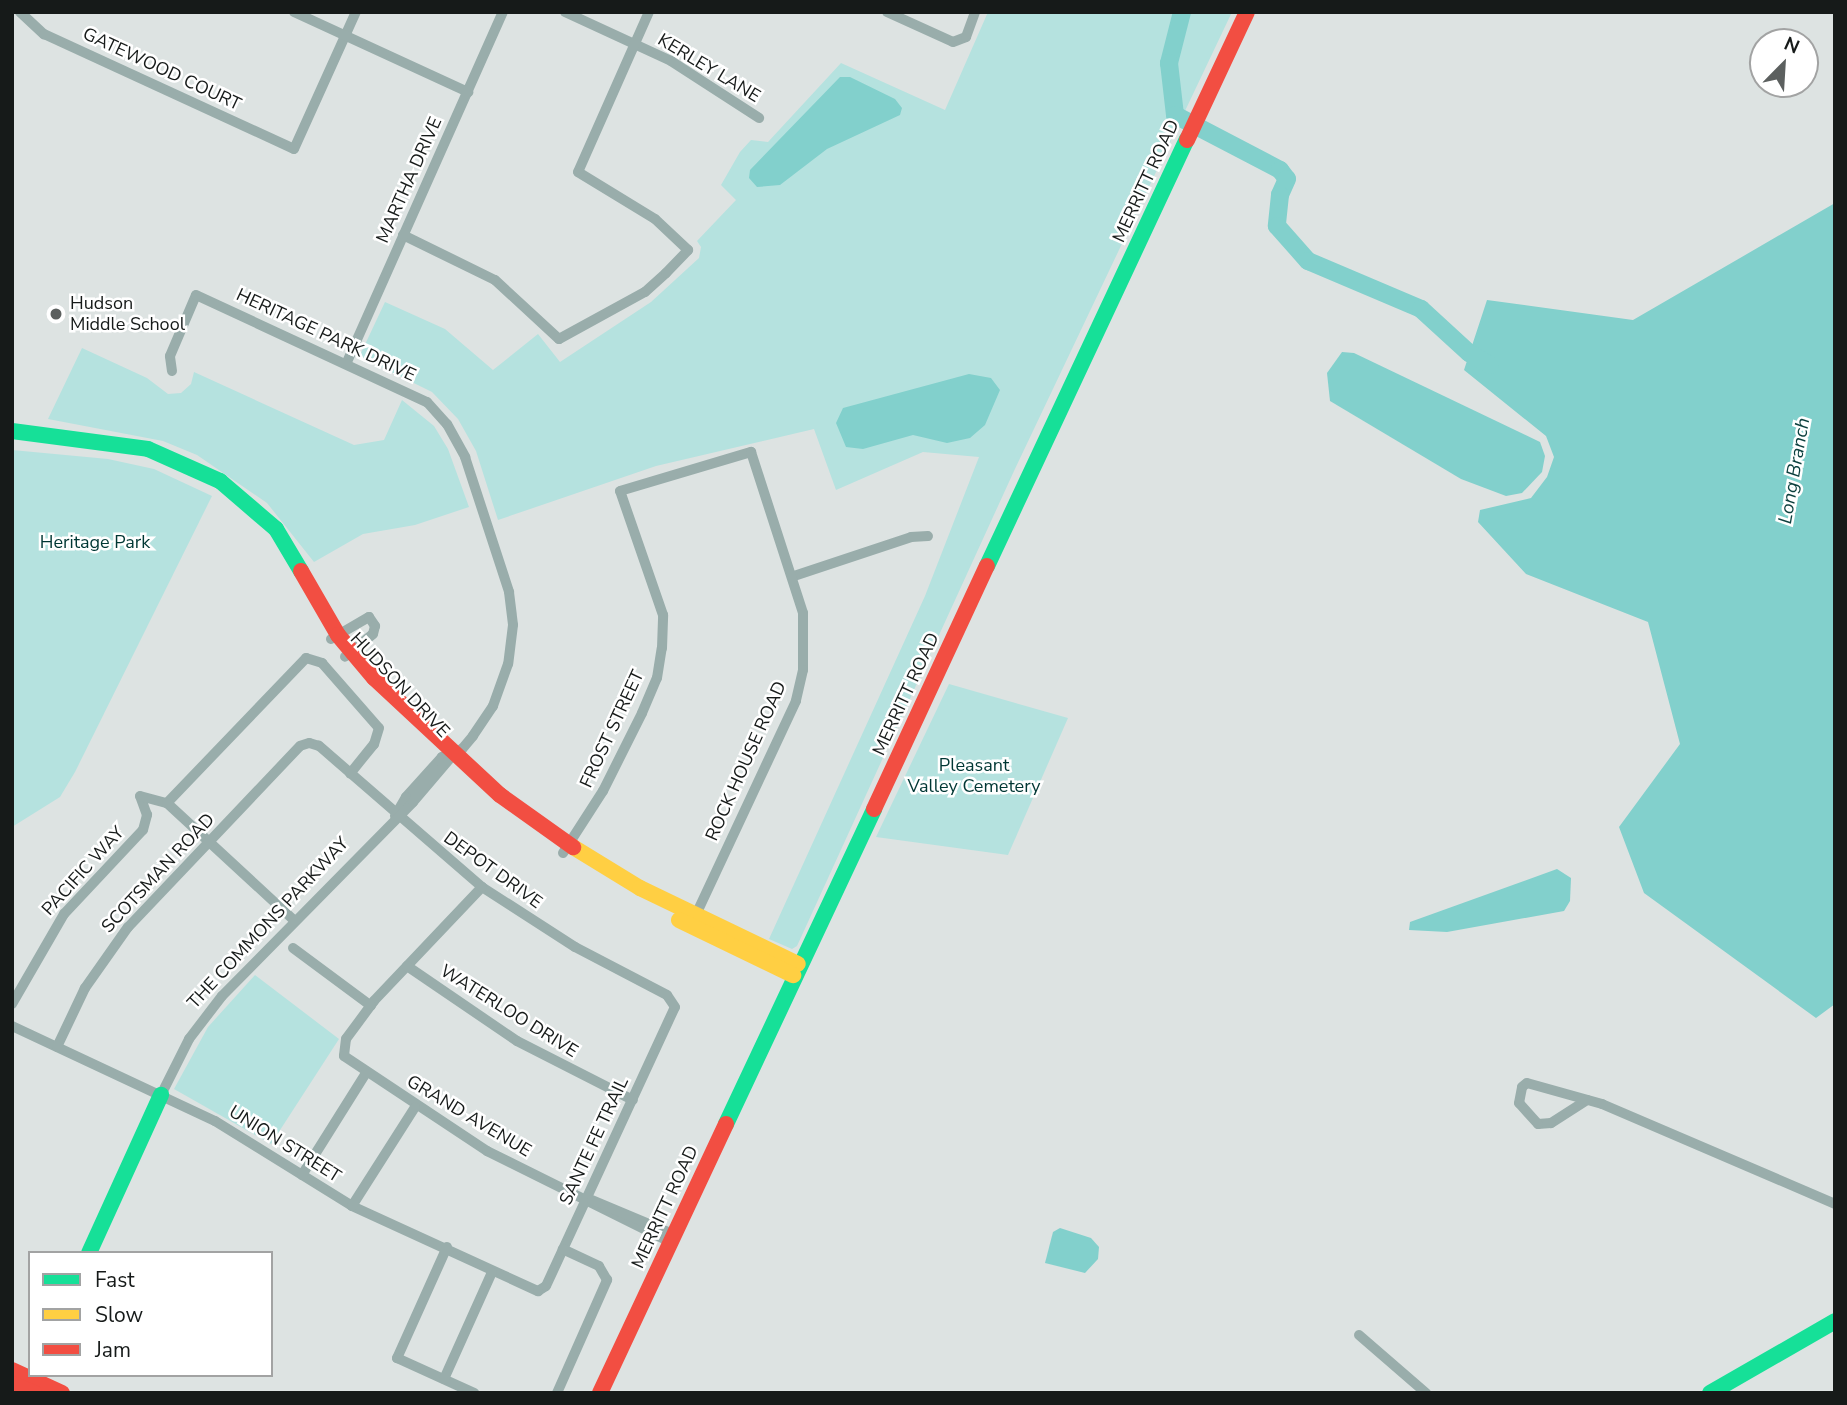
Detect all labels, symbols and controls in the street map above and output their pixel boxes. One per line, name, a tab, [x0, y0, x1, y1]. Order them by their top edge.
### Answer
street label: GATEWOOD COURT	[79, 23, 245, 115]
north arrow	[1749, 28, 1819, 98]
street label: KERLEY LANE	[654, 29, 764, 107]
text: N	[1780, 31, 1804, 60]
street label: MARTHA DRIVE	[372, 114, 446, 246]
street label: MERRITT ROAD	[1108, 116, 1184, 246]
street label: HERITAGE PARK DRIVE	[233, 284, 419, 386]
place label: Hudson Middle School	[70, 293, 185, 336]
marker: Hudson Middle School	[48, 306, 64, 322]
water label: Long Branch	[1774, 416, 1816, 526]
park label: Heritage Park	[40, 531, 150, 553]
street label: HUDSON DRIVE	[346, 628, 454, 742]
street label: MERRITT ROAD	[868, 629, 944, 759]
street label: FROST STREET	[575, 667, 649, 791]
street label: ROCK HOUSE ROAD	[701, 678, 791, 844]
park label: Pleasant Valley Cemetery	[908, 755, 1040, 798]
street label: SCOTSMAN ROAD	[97, 809, 219, 937]
street label: PACIFIC WAY	[37, 822, 129, 920]
street label: DEPOT DRIVE	[440, 827, 546, 913]
street label: THE COMMONS PARKWAY	[183, 833, 353, 1013]
street label: WATERLOO DRIVE	[436, 960, 582, 1062]
street label: GRAND AVENUE	[403, 1070, 535, 1162]
street label: SANTE FE TRAIL	[555, 1074, 633, 1208]
street label: UNION STREET	[225, 1101, 345, 1187]
street label: MERRITT ROAD	[627, 1142, 703, 1272]
legend	[28, 1251, 273, 1377]
text: Fast	[95, 1266, 135, 1294]
text: Slow	[95, 1301, 143, 1329]
text: Jam	[95, 1336, 131, 1364]

